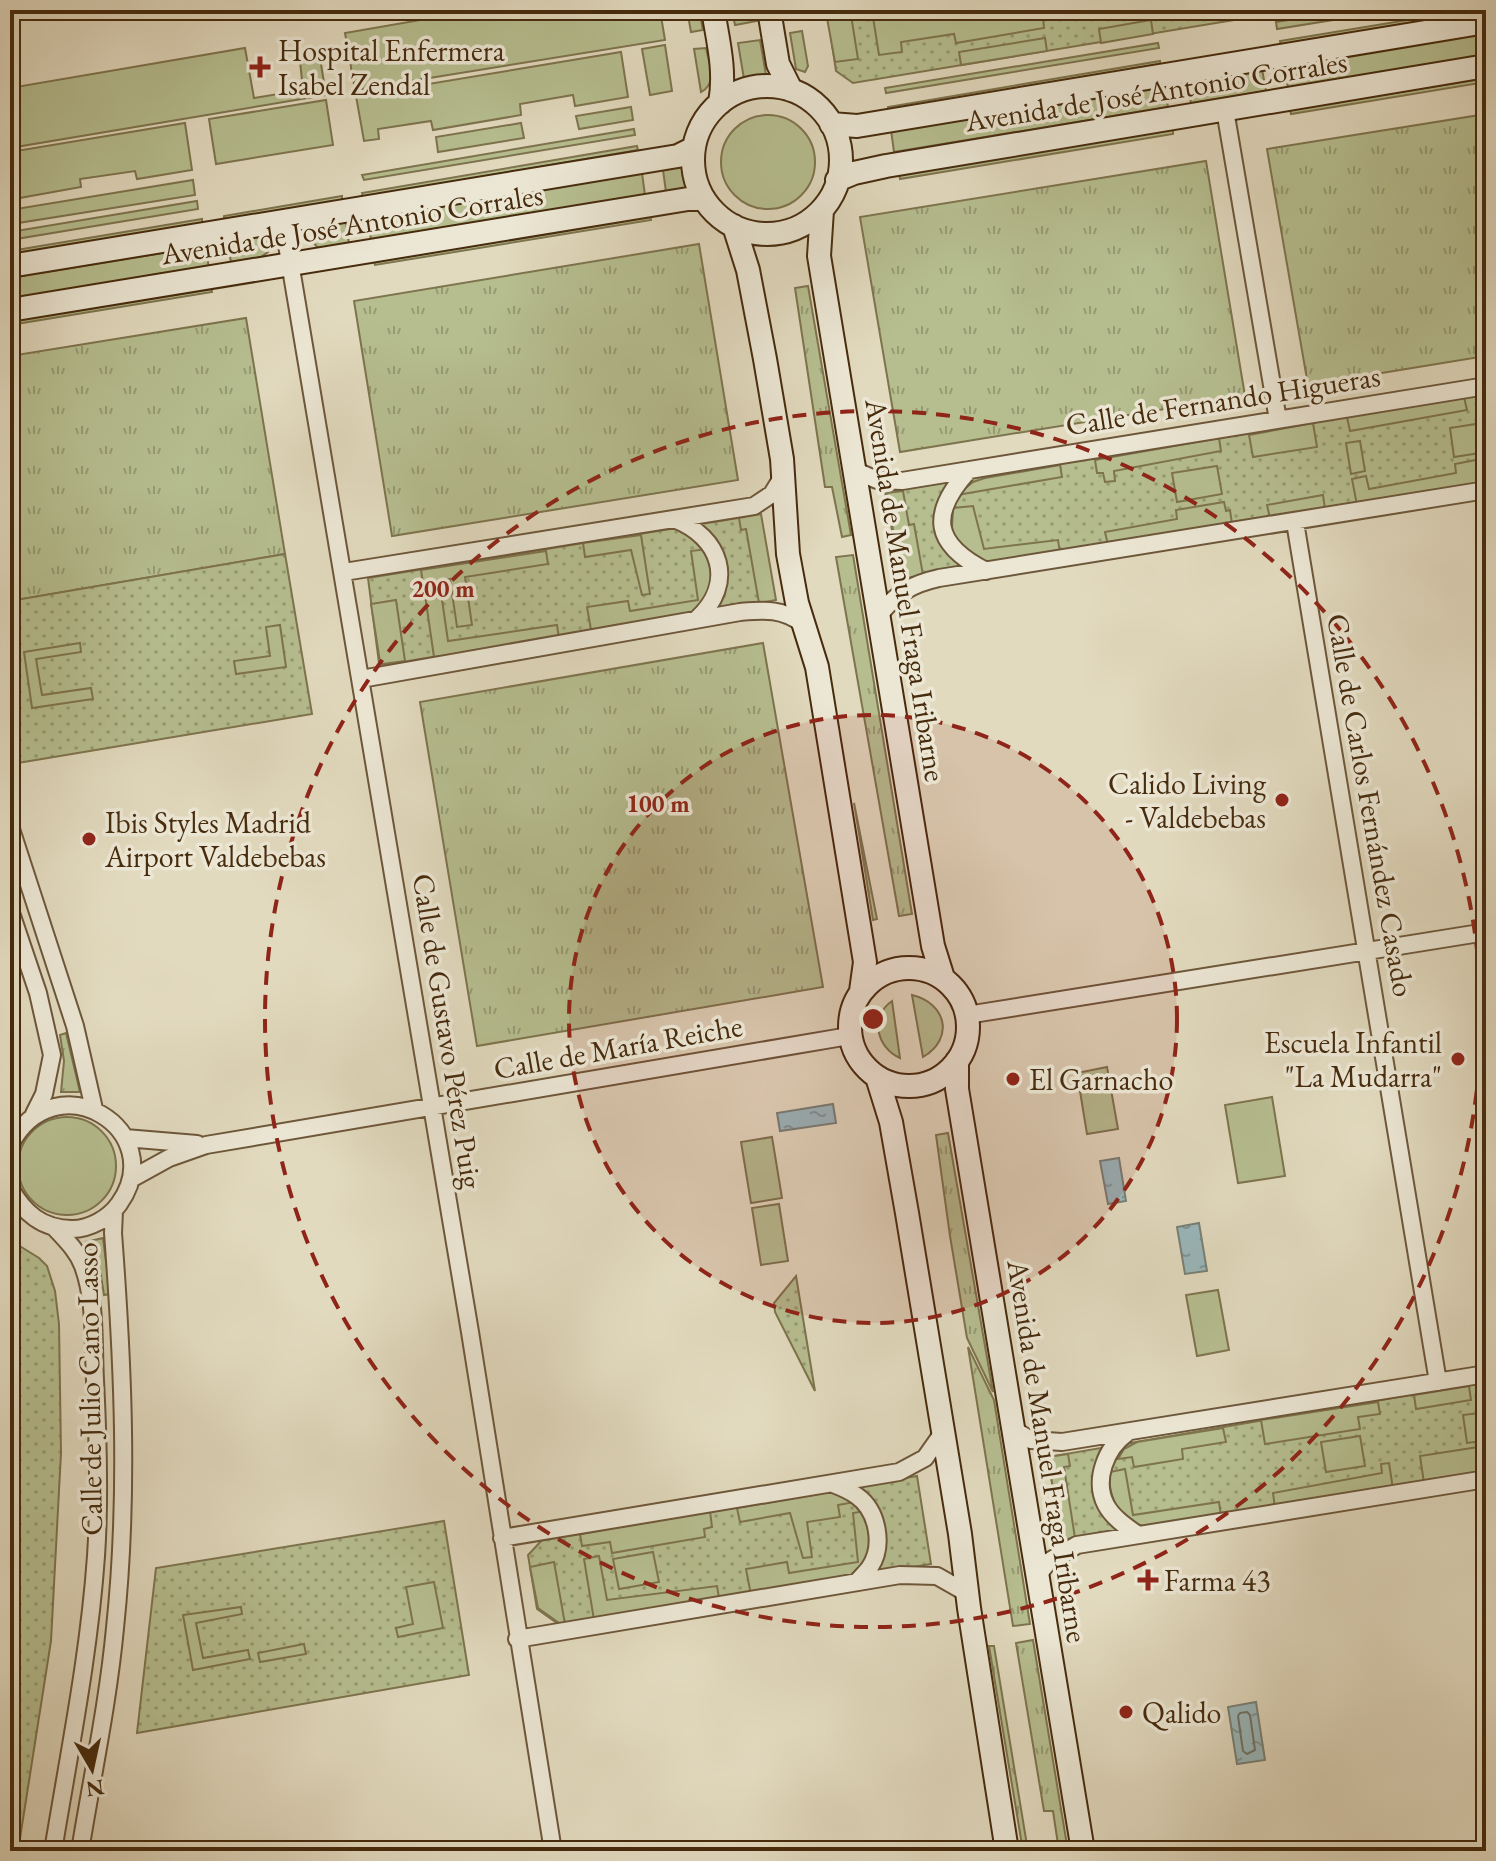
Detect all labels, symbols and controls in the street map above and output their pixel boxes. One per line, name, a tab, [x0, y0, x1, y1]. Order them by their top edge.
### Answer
place label: Hospital Enfermera Isabel Zendal	[278, 31, 505, 104]
street label: Avenida de José Antonio Corrales	[961, 42, 1350, 141]
marker: Hospital Enfermera Isabel Zendal	[249, 56, 271, 78]
street label: Avenida de José Antonio Corrales	[157, 175, 546, 274]
street label: Calle de Fernando Higueras	[1063, 356, 1383, 444]
street label: Avenida de Manuel Fraga Iribarne	[856, 395, 956, 784]
text: 200 m	[411, 573, 475, 604]
street label: Calle de Carlos Fernández Casado	[1318, 610, 1424, 1000]
place label: Calido Living - Valdebebas	[1108, 764, 1267, 837]
text: 100 m	[626, 788, 690, 819]
marker: Calido Living - Valdebebas	[1273, 791, 1291, 809]
place label: Ibis Styles Madrid Airport Valdebebas	[104, 803, 326, 876]
marker: Ibis Styles Madrid Airport Valdebebas	[80, 830, 98, 848]
street label: Calle de Gustavo Pérez Puig	[404, 871, 492, 1192]
centre of rings	[859, 1005, 887, 1033]
street label: Calle de María Reiche	[491, 1006, 745, 1088]
place label: Escuela Infantil "La Mudarra"	[1264, 1023, 1442, 1096]
marker: Escuela Infantil "La Mudarra"	[1449, 1050, 1467, 1068]
place label: El Garnacho	[1029, 1060, 1173, 1099]
marker: El Garnacho	[1004, 1070, 1022, 1088]
street label: Calle de Julio Cano Lasso	[67, 1242, 111, 1536]
street label: Avenida de Manuel Fraga Iribarne	[998, 1256, 1098, 1645]
place label: Farma 43	[1164, 1561, 1271, 1600]
marker: Farma 43	[1139, 1571, 1157, 1589]
place label: Qalido	[1142, 1693, 1221, 1732]
marker: Qalido	[1117, 1703, 1135, 1721]
north arrow	[52, 1729, 132, 1809]
text: N	[84, 1773, 106, 1804]

